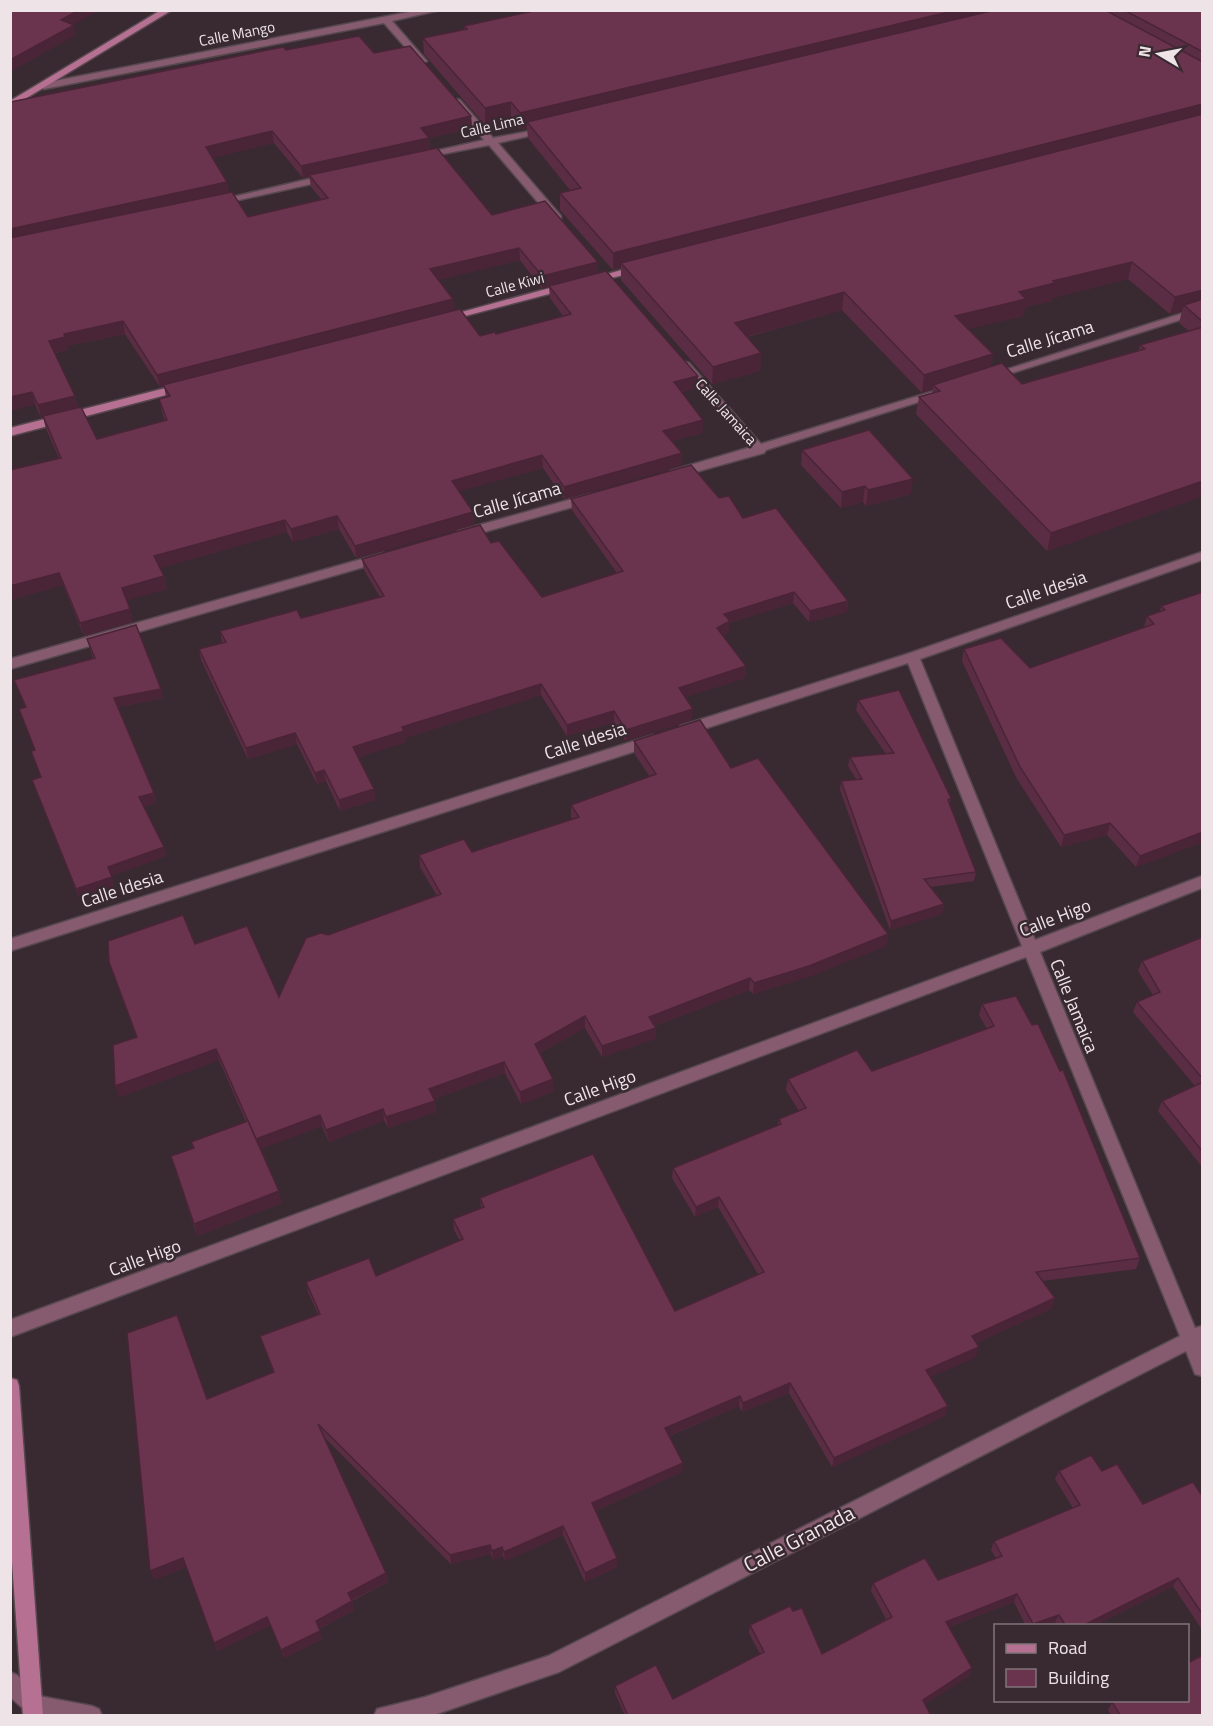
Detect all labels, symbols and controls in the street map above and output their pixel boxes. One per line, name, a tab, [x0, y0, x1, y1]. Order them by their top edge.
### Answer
street label: Calle Mango	[197, 15, 277, 52]
north arrow	[1129, 24, 1189, 84]
text: N	[1131, 44, 1157, 59]
street label: Calle Lima	[458, 107, 526, 144]
street label: Calle Kiwi	[483, 266, 547, 303]
street label: Calle Jícama	[1003, 312, 1097, 365]
street label: Calle Jamaica	[690, 373, 763, 450]
street label: Calle Jícama	[470, 474, 564, 525]
street label: Calle Idesia	[1002, 563, 1090, 616]
street label: Calle Idesia	[541, 715, 629, 766]
street label: Calle Idesia	[78, 863, 166, 914]
street label: Calle Higo	[1015, 891, 1095, 944]
street label: Calle Jamaica	[1043, 955, 1106, 1057]
street label: Calle Higo	[560, 1062, 640, 1113]
street label: Calle Higo	[105, 1232, 185, 1283]
street label: Calle Granada	[737, 1496, 860, 1580]
legend	[994, 1624, 1189, 1702]
text: Road	[1048, 1634, 1087, 1661]
text: Building	[1048, 1664, 1109, 1691]

